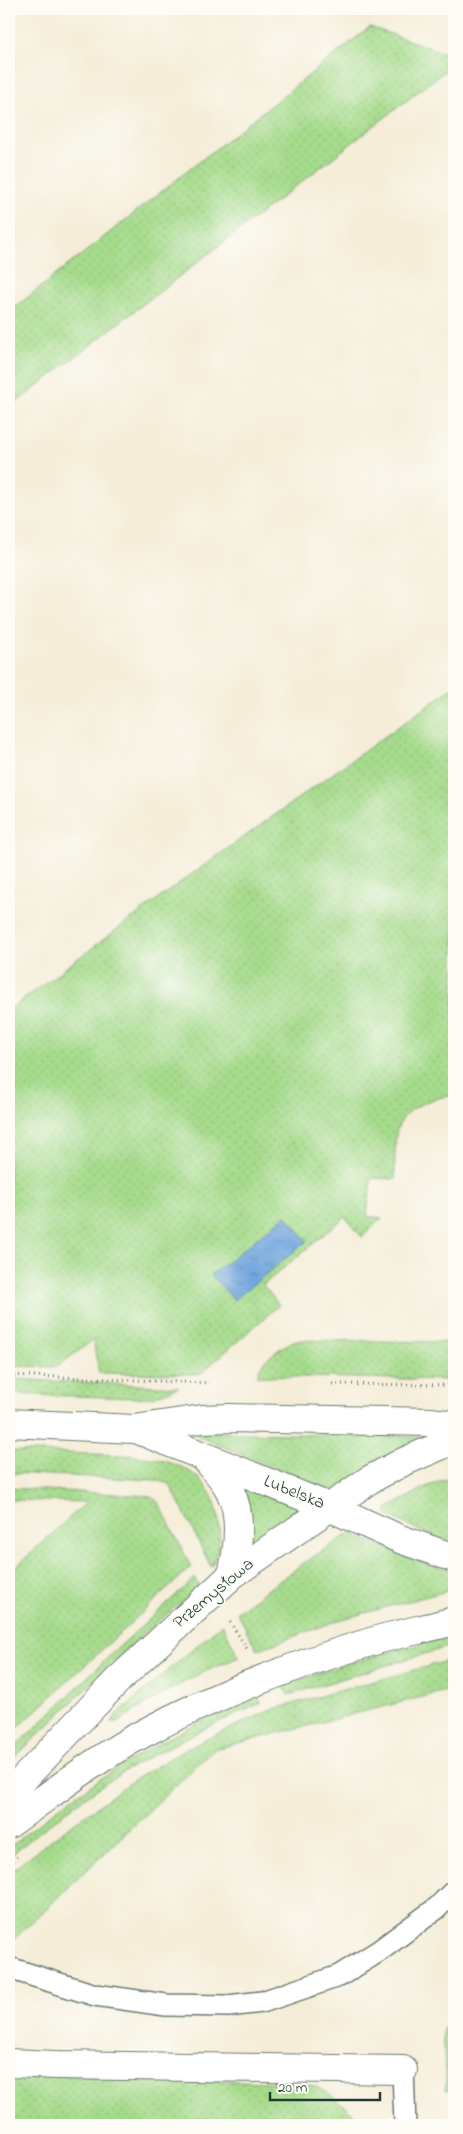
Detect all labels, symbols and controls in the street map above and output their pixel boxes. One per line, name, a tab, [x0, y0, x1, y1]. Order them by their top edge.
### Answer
street label: Lubelska	[259, 1469, 329, 1517]
street label: Przemysłowa	[168, 1552, 260, 1636]
scale bar	[270, 2069, 380, 2101]
text: 20 m	[278, 2077, 308, 2099]

